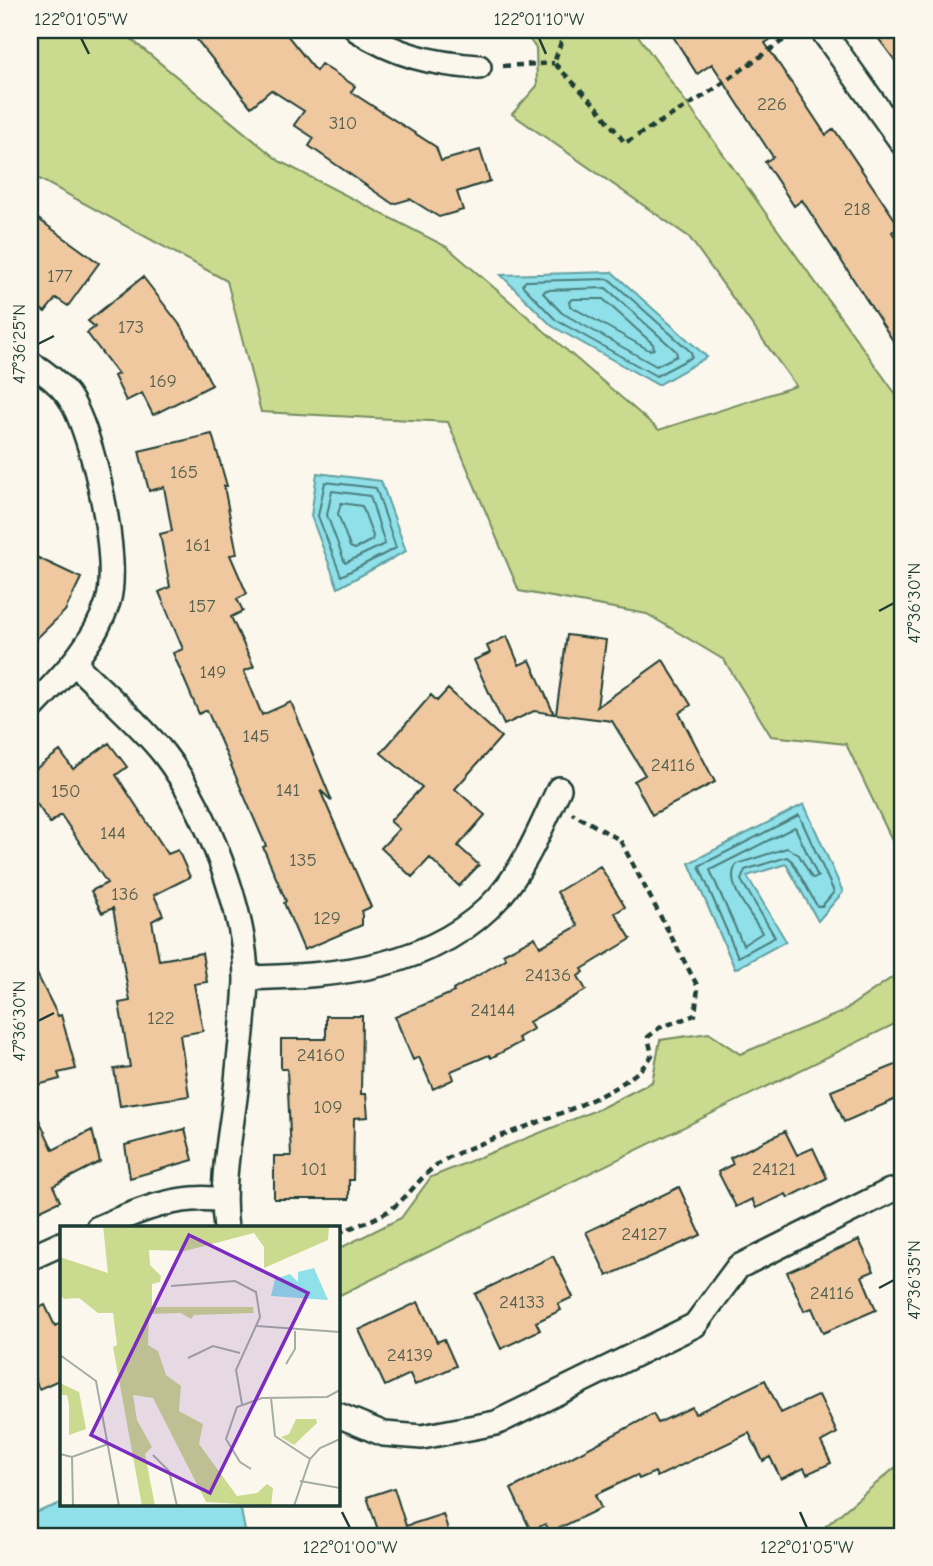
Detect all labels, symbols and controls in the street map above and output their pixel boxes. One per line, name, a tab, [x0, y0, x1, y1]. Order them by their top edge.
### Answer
text: 122°01'05"W	[34, 9, 128, 30]
text: 122°01'10"W	[494, 9, 585, 30]
house number: 226	[757, 93, 787, 115]
house number: 310	[329, 112, 357, 134]
house number: 218	[843, 198, 871, 220]
house number: 177	[47, 265, 73, 287]
text: 47°36'25"N	[9, 304, 30, 384]
house number: 173	[118, 316, 144, 338]
house number: 169	[149, 370, 177, 392]
house number: 165	[170, 461, 198, 483]
house number: 161	[185, 534, 211, 556]
text: 47°36'30"N	[904, 563, 925, 643]
house number: 157	[189, 595, 215, 617]
house number: 149	[200, 661, 226, 683]
house number: 145	[243, 725, 269, 747]
house number: 24116	[651, 754, 695, 776]
house number: 141	[276, 779, 300, 801]
house number: 150	[51, 780, 81, 802]
house number: 144	[100, 822, 126, 844]
house number: 135	[289, 849, 317, 871]
house number: 136	[111, 883, 139, 905]
house number: 129	[313, 907, 341, 929]
house number: 24136	[525, 964, 571, 986]
text: 47°36'30"N	[9, 981, 30, 1061]
house number: 24144	[471, 999, 515, 1021]
house number: 122	[147, 1007, 175, 1029]
house number: 24160	[297, 1044, 345, 1066]
house number: 109	[313, 1096, 343, 1118]
house number: 101	[301, 1158, 327, 1180]
house number: 24121	[752, 1158, 796, 1180]
house number: 24127	[621, 1223, 667, 1245]
inset map	[60, 1226, 340, 1506]
text: 47°36'35"N	[904, 1240, 925, 1320]
house number: 24116	[810, 1282, 854, 1304]
house number: 24133	[499, 1291, 545, 1313]
house number: 24139	[387, 1344, 433, 1366]
text: 122°01'00"W	[303, 1537, 398, 1558]
text: 122°01'05"W	[760, 1537, 854, 1558]

